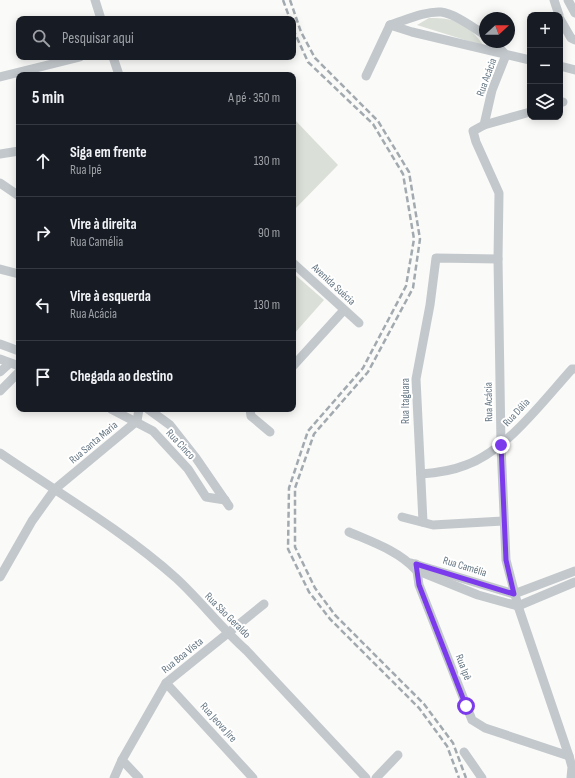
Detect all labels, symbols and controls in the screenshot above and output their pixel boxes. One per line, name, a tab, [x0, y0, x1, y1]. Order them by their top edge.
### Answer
north arrow	[479, 12, 515, 48]
map controls	[527, 12, 563, 120]
button: +	[527, 12, 563, 48]
search box	[16, 16, 296, 60]
icon: search	[30, 27, 52, 49]
text: Pesquisar aqui	[62, 29, 134, 48]
button: −	[527, 48, 563, 84]
street label: Rua Acácia	[474, 56, 499, 98]
button: layers	[527, 84, 563, 120]
text: 5 min	[32, 88, 64, 108]
text: A pé · 350 m	[228, 90, 280, 106]
text: Siga em frente	[70, 143, 147, 162]
icon: ahead	[32, 150, 54, 172]
text: 130 m	[254, 153, 280, 169]
text: Rua Ipê	[70, 162, 102, 178]
text: Vire à direita	[70, 215, 137, 234]
icon: right	[32, 222, 54, 244]
text: 90 m	[258, 225, 280, 241]
text: Rua Camélia	[70, 234, 123, 250]
street label: Avenida Suécia	[308, 260, 358, 308]
text: Vire à esquerda	[70, 287, 151, 306]
icon: left	[32, 294, 54, 316]
text: 130 m	[254, 297, 280, 313]
text: Rua Acácia	[70, 306, 117, 322]
icon: arrive	[32, 366, 54, 388]
text: Chegada ao destino	[70, 367, 173, 386]
street label: Rua Itaguara	[399, 378, 412, 424]
street label: Rua Acácia	[482, 382, 495, 422]
street label: Rua Dália	[500, 396, 533, 429]
street label: Rua Santa Maria	[67, 418, 120, 466]
street label: Rua Cinco	[163, 426, 198, 462]
route end	[492, 436, 510, 454]
street label: Rua Camélia	[441, 554, 488, 579]
street label: Rua São Geraldo	[202, 590, 253, 641]
street label: Rua Boa Vista	[159, 635, 206, 676]
street label: Rua Ipê	[453, 652, 474, 682]
route start	[457, 697, 475, 715]
street label: Rua Jeova Jire	[198, 700, 240, 745]

